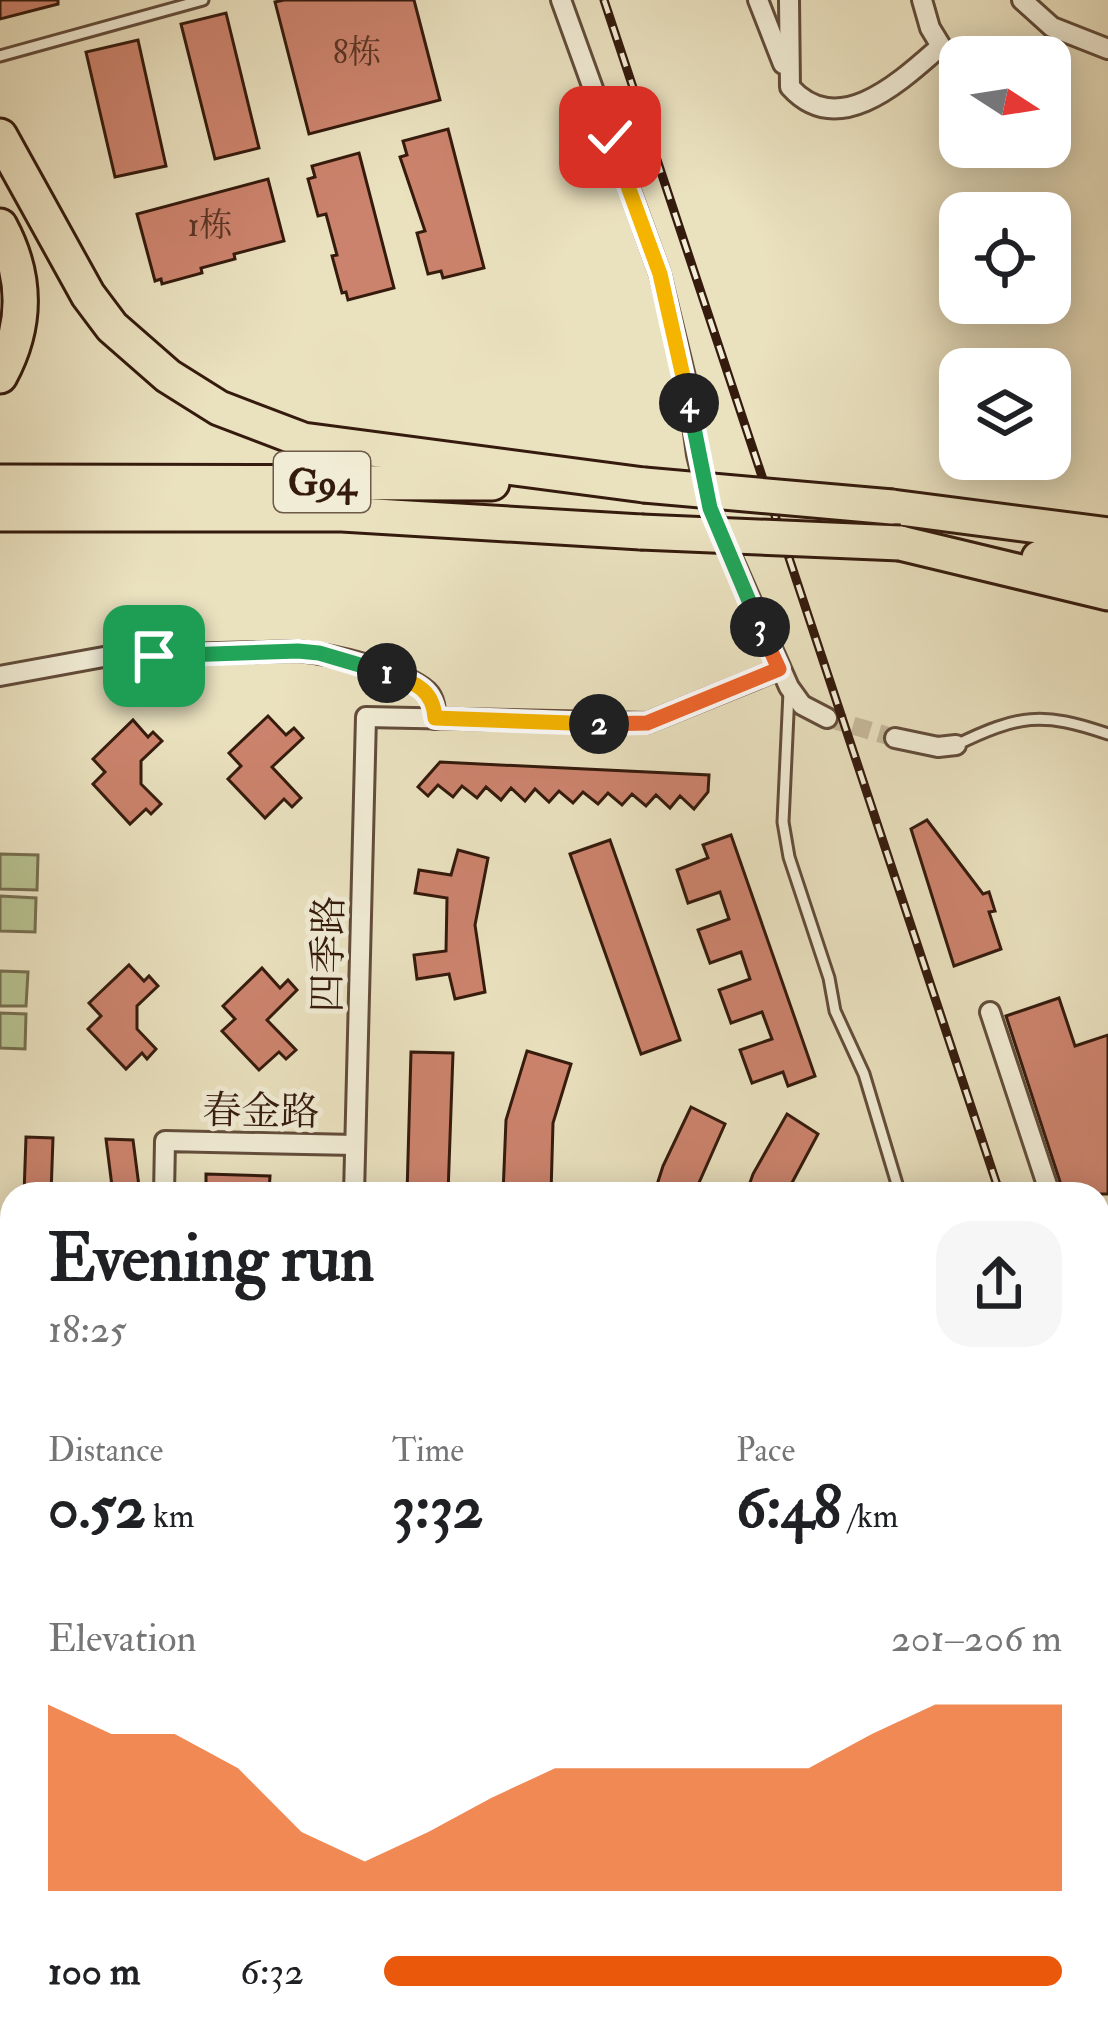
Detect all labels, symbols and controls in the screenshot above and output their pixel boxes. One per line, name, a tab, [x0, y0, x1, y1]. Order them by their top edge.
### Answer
house number: 8栋	[333, 32, 381, 73]
north arrow	[939, 36, 1071, 168]
map controls	[939, 36, 1071, 480]
pin	[559, 86, 661, 188]
icon: check	[577, 104, 643, 170]
button: locate	[939, 192, 1071, 324]
house number: 1栋	[188, 205, 232, 246]
button: layers	[939, 348, 1071, 480]
pin: 4	[659, 373, 719, 433]
text: 4	[680, 382, 698, 423]
road number: G94	[274, 452, 370, 512]
pin: 3	[730, 597, 790, 657]
pin	[103, 605, 205, 707]
text: 3	[754, 606, 766, 647]
icon: arrive	[121, 623, 187, 689]
pin: 1	[357, 643, 417, 703]
text: 1	[381, 652, 393, 693]
pin: 2	[569, 694, 629, 754]
text: 2	[591, 703, 607, 744]
street label: 四季路	[303, 895, 354, 1013]
street label: 春金路	[202, 1086, 320, 1137]
text: Evening run	[48, 1218, 374, 1301]
button: share	[936, 1221, 1062, 1347]
text: 18:25	[48, 1305, 127, 1354]
text: Distance	[48, 1430, 163, 1471]
text: Time	[392, 1430, 464, 1471]
text: Pace	[736, 1430, 795, 1471]
text: 0.52	[48, 1471, 146, 1546]
text: 3:32	[392, 1471, 483, 1546]
text: 6:48	[736, 1471, 842, 1546]
text: km	[146, 1496, 194, 1537]
text: /km	[842, 1496, 898, 1537]
text: Elevation	[48, 1614, 197, 1663]
text: 201–206 m	[891, 1614, 1062, 1663]
text: 100 m	[48, 1947, 140, 1996]
text: 6:32	[240, 1947, 304, 1996]

